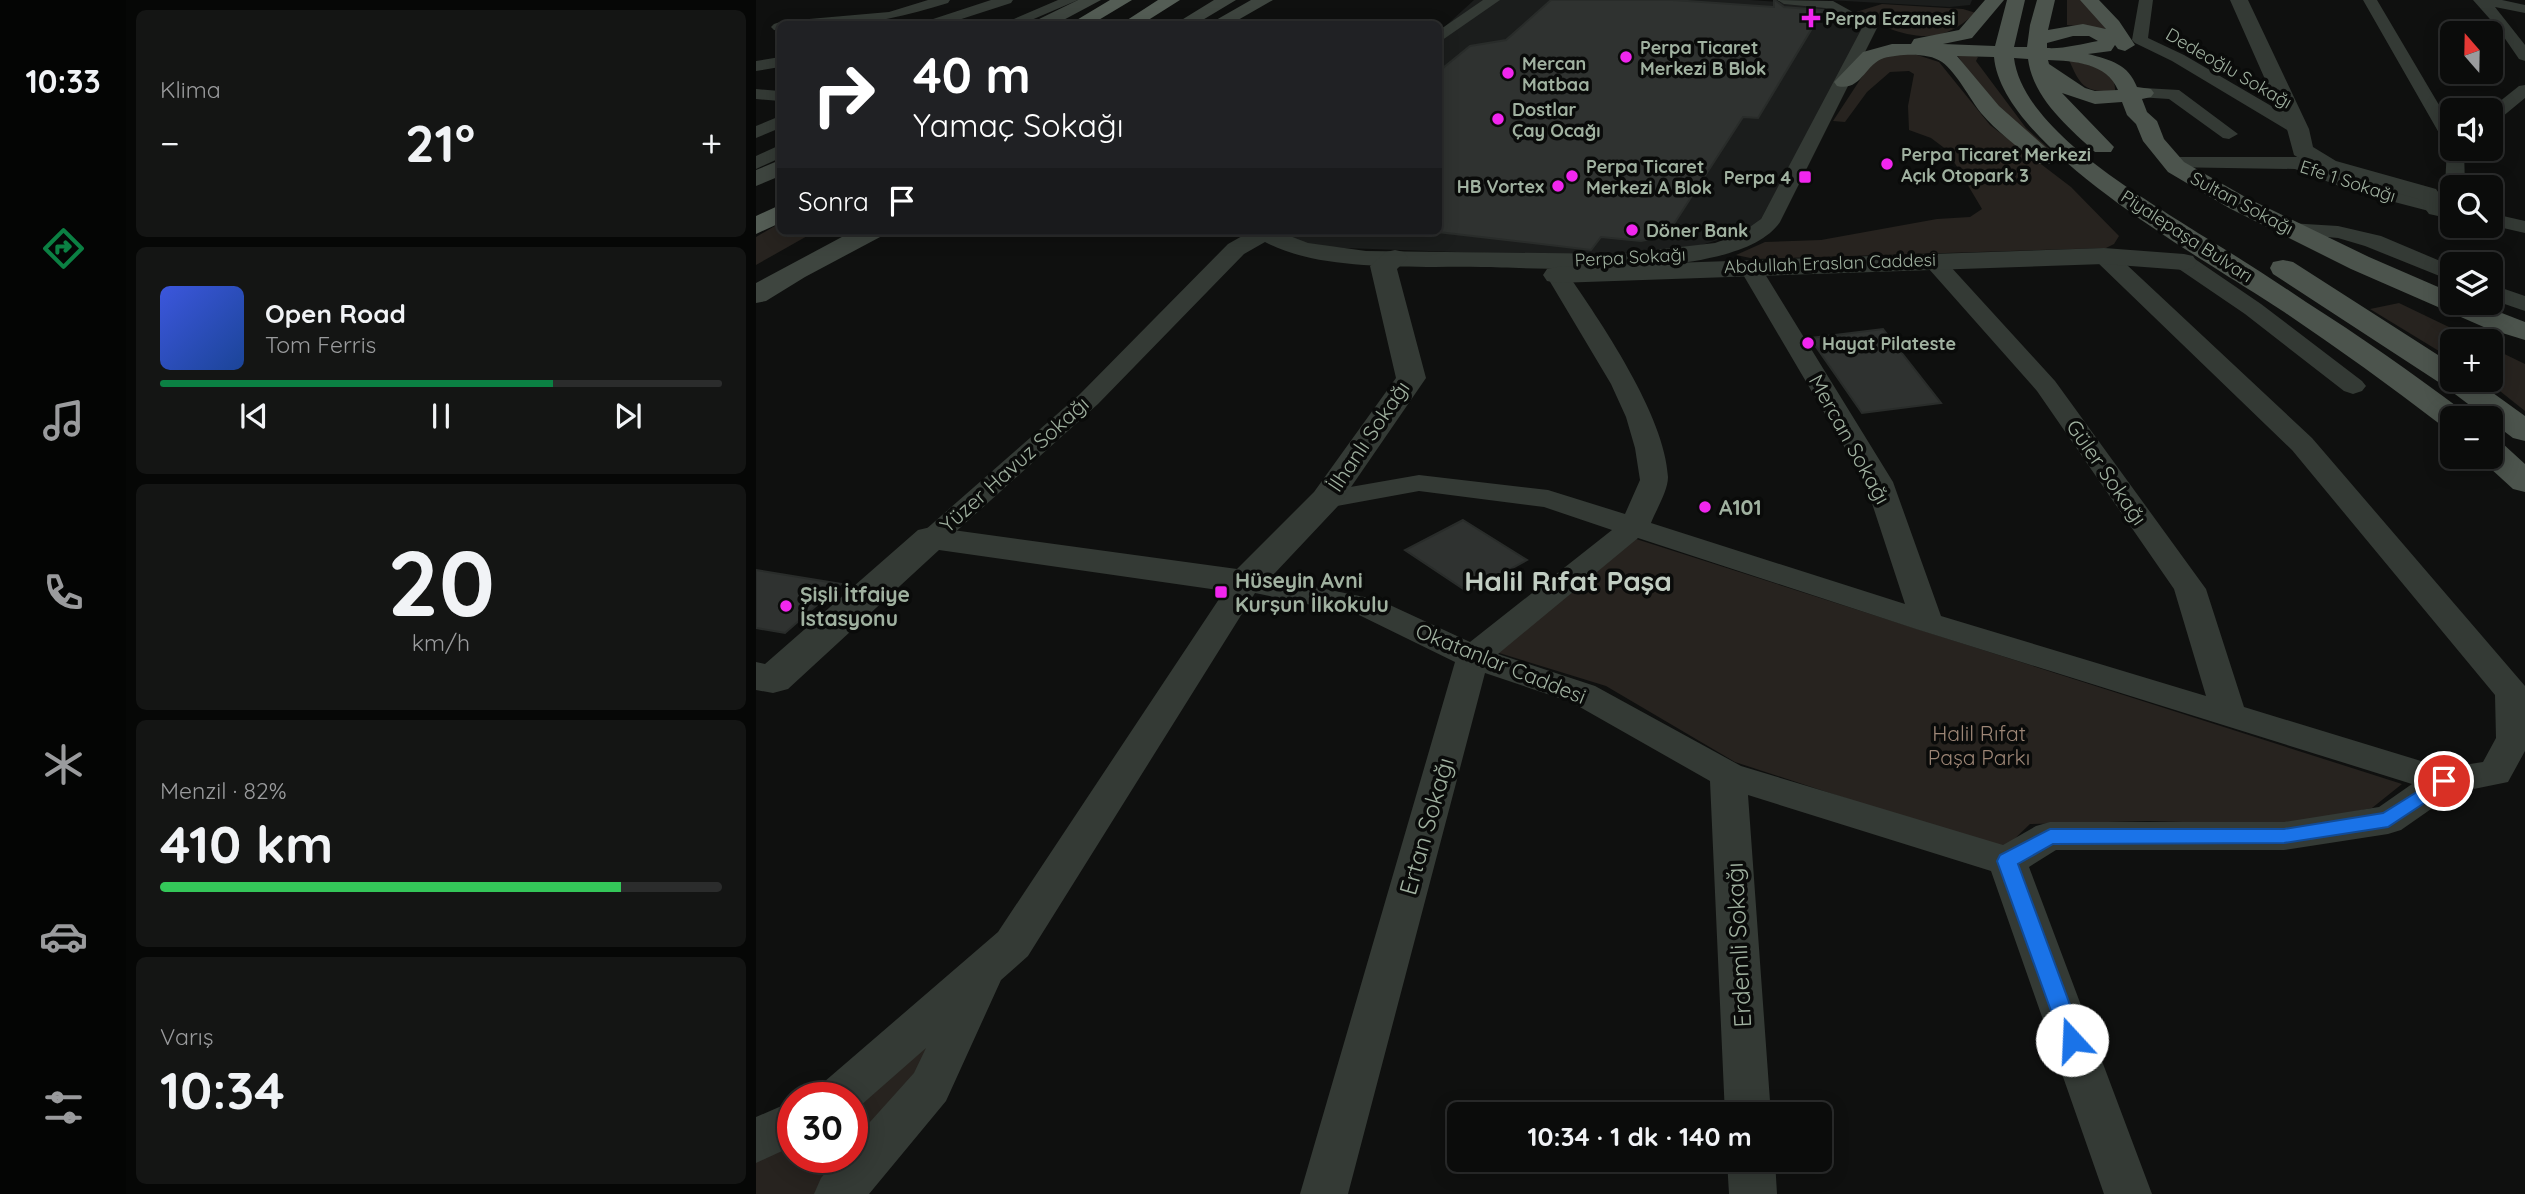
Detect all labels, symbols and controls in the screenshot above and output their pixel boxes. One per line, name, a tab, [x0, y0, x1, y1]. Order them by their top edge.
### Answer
place label: Perpa Eczanesi	[1825, 7, 1956, 30]
marker: Perpa Eczanesi	[1803, 10, 1819, 26]
north arrow	[2440, 21, 2502, 84]
map controls	[2440, 21, 2503, 469]
street label: Dedeoğlu Sokağı	[2162, 22, 2296, 114]
place label: Perpa Ticaret Merkezi B Blok	[1640, 36, 1766, 80]
text: 40 m	[913, 44, 1031, 105]
icon: right	[798, 49, 889, 140]
marker: Perpa Ticaret Merkezi B Blok	[1618, 49, 1634, 65]
place label: Mercan Matbaa	[1522, 52, 1590, 96]
text: 10:33	[25, 61, 101, 101]
marker: Mercan Matbaa	[1500, 65, 1516, 81]
text: Klima	[160, 75, 221, 104]
place label: Dostlar Çay Ocağı	[1512, 98, 1600, 142]
button: sound	[2440, 98, 2503, 161]
text: Yamaç Sokağı	[913, 105, 1124, 145]
text: 21°	[405, 110, 475, 175]
marker: Dostlar Çay Ocağı	[1490, 111, 1506, 127]
text: −	[160, 119, 180, 167]
text: +	[701, 119, 722, 167]
place label: Perpa Ticaret Merkezi Açık Otopark 3	[1901, 143, 2091, 187]
place label: Perpa Ticaret Merkezi A Blok	[1586, 155, 1712, 199]
street label: Efe 1 Sokağı	[2297, 155, 2399, 207]
marker: Perpa Ticaret Merkezi Açık Otopark 3	[1879, 156, 1895, 172]
place label: Perpa 4	[1724, 166, 1791, 189]
street label: Sultan Sokağı	[2187, 166, 2297, 240]
marker: Perpa Ticaret Merkezi A Blok	[1564, 168, 1580, 184]
marker: Perpa 4	[1797, 169, 1813, 185]
place label: HB Vortex	[1457, 175, 1544, 198]
button: search	[2440, 175, 2503, 238]
marker: HB Vortex	[1550, 178, 1566, 194]
icon: arrive	[883, 182, 921, 220]
text: Sonra	[798, 185, 869, 218]
street label: Piyalepaşa Bulvarı	[2117, 185, 2257, 287]
place label: Döner Bank	[1646, 219, 1748, 242]
marker: Döner Bank	[1624, 222, 1640, 238]
icon: directions	[39, 224, 88, 273]
street label: Perpa Sokağı	[1574, 243, 1686, 271]
street label: Abdullah Eraslan Caddesi	[1724, 248, 1936, 278]
button: layers	[2440, 252, 2503, 315]
text: Open Road	[265, 297, 406, 330]
button: +	[2440, 329, 2503, 392]
text: Tom Ferris	[265, 330, 376, 359]
place label: Hayat Pilateste	[1822, 332, 1956, 355]
marker: Hayat Pilateste	[1800, 335, 1816, 351]
street label: Mercan Sokağı	[1804, 370, 1896, 508]
street label: İlhanlı Sokağı	[1321, 376, 1415, 496]
street label: Yüzer Havuz Sokağı	[934, 390, 1094, 538]
icon: music	[39, 396, 88, 445]
icon: previous	[235, 397, 273, 435]
icon: pause	[422, 397, 460, 435]
icon: next	[609, 397, 647, 435]
button: −	[2440, 406, 2503, 469]
street label: Güler Sokağı	[2061, 414, 2153, 530]
place label: A101	[1719, 494, 1762, 520]
marker: A101	[1697, 499, 1713, 515]
text: 20	[387, 525, 495, 639]
district label: Halil Rıfat Paşa	[1464, 563, 1672, 598]
place label: Hüseyin Avni Kurşun İlkokulu	[1235, 567, 1389, 617]
icon: phone	[39, 568, 88, 617]
place label: Şişli İtfaiye İstasyonu	[800, 581, 910, 631]
marker: Hüseyin Avni Kurşun İlkokulu	[1213, 584, 1229, 600]
marker: Şişli İtfaiye İstasyonu	[778, 598, 794, 614]
street label: Okatanlar Caddesi	[1412, 617, 1590, 709]
text: km/h	[412, 628, 470, 657]
park label: Halil Rıfat Paşa Parkı	[1928, 720, 2030, 770]
icon: climate	[39, 740, 88, 789]
pin	[2414, 751, 2474, 811]
street label: Ertan Sokağı	[1392, 754, 1460, 898]
icon: arrive	[2425, 762, 2463, 800]
text: Menzil · 82%	[160, 776, 287, 805]
text: 410 km	[160, 811, 333, 876]
street label: Erdemli Sokağı	[1719, 862, 1757, 1028]
icon: car	[39, 912, 88, 961]
position arrow	[2035, 1003, 2109, 1077]
text: Varış	[160, 1022, 214, 1051]
text: 10:34	[160, 1057, 285, 1122]
speed limit sign: 30	[777, 1082, 868, 1173]
icon: filters	[39, 1083, 88, 1132]
text: 10:34 · 1 dk · 140 m	[1527, 1120, 1752, 1153]

